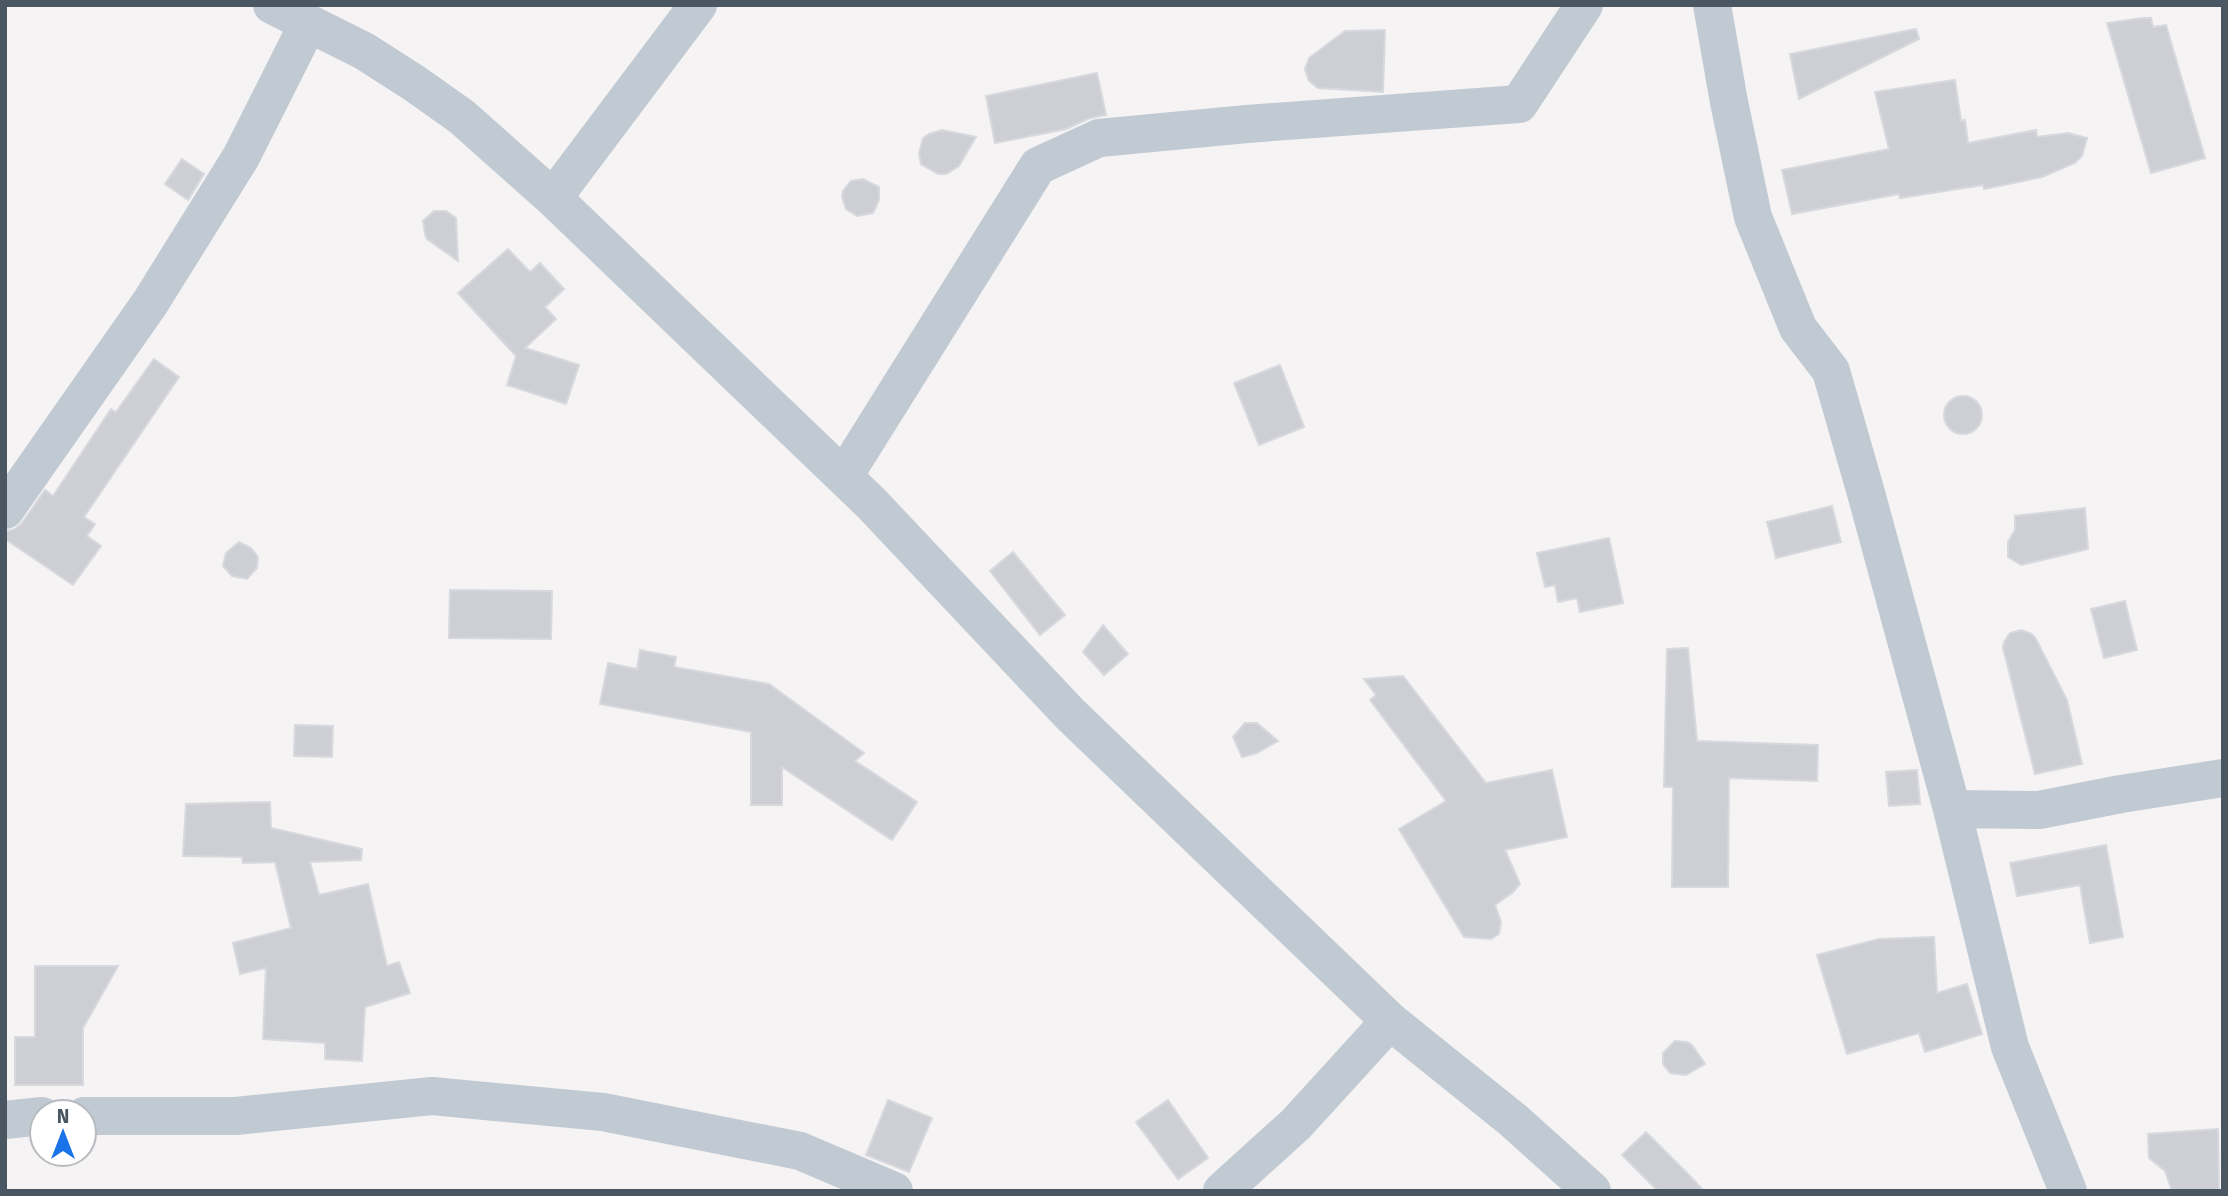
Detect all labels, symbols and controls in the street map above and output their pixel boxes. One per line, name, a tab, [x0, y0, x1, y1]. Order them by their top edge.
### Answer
north arrow	[28, 1098, 98, 1168]
text: N	[57, 1105, 69, 1128]

